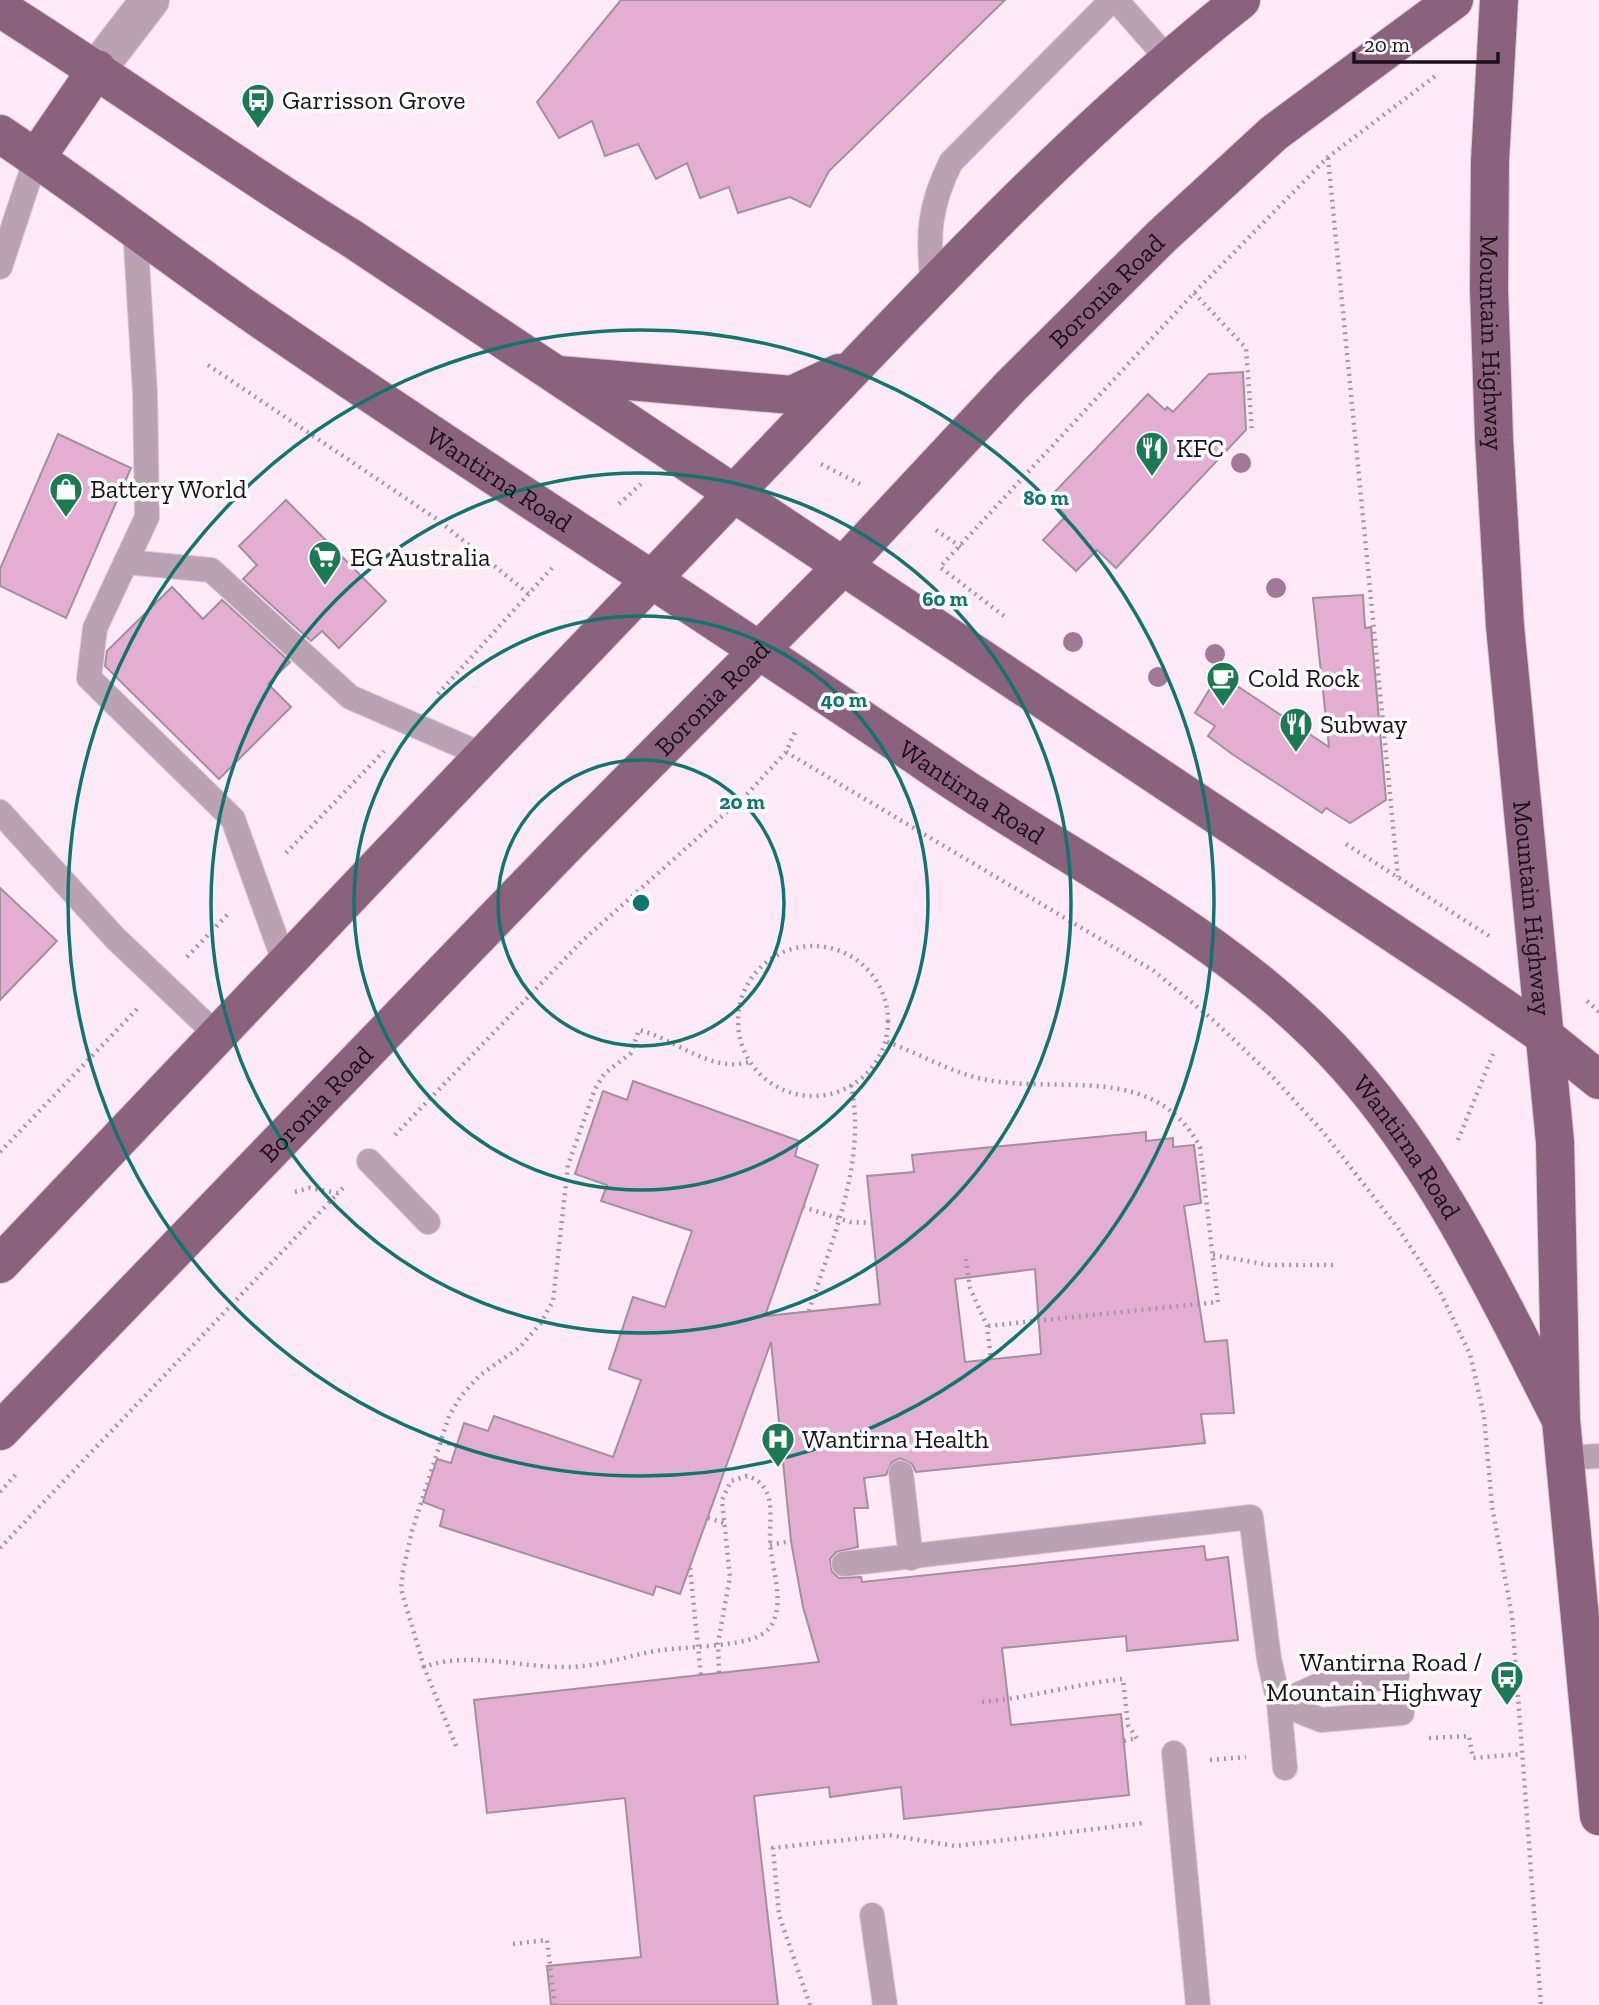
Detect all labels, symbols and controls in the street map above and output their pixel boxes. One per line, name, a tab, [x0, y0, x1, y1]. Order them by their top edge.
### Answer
scale bar	[1354, 21, 1498, 65]
text: 20 m	[1364, 32, 1410, 57]
bus stop icon: Garrisson Grove	[239, 81, 277, 130]
place label: Garrisson Grove	[282, 84, 465, 116]
street label: Boronia Road	[1042, 227, 1171, 355]
street label: Mountain Highway	[1473, 235, 1511, 452]
street label: Wantirna Road	[420, 420, 578, 539]
restaurant icon: KFC	[1133, 429, 1171, 478]
place label: KFC	[1176, 432, 1224, 464]
shop icon: Battery World	[47, 470, 85, 519]
place label: Battery World	[90, 473, 247, 505]
text: 80 m	[1023, 485, 1069, 510]
supermarket icon: EG Australia	[306, 538, 344, 587]
place label: EG Australia	[350, 541, 491, 573]
text: 60 m	[922, 586, 968, 611]
street label: Boronia Road	[648, 633, 776, 762]
cafe icon: Cold Rock	[1204, 659, 1242, 708]
place label: Cold Rock	[1248, 662, 1360, 694]
text: 40 m	[821, 687, 868, 712]
restaurant icon: Subway	[1277, 705, 1315, 754]
place label: Subway	[1320, 708, 1408, 740]
street label: Wantirna Road	[893, 733, 1051, 851]
text: 20 m	[719, 789, 765, 814]
street label: Mountain Highway	[1506, 799, 1559, 1018]
centre of rings	[629, 891, 653, 915]
street label: Boronia Road	[253, 1039, 380, 1169]
street label: Wantirna Road	[1346, 1069, 1468, 1225]
hospital icon: Wantirna Health	[759, 1420, 797, 1469]
place label: Wantirna Health	[802, 1423, 989, 1455]
place label: Wantirna Road / Mountain Highway	[1266, 1646, 1483, 1708]
bus stop icon: Wantirna Road / Mountain Highway	[1488, 1658, 1526, 1707]

